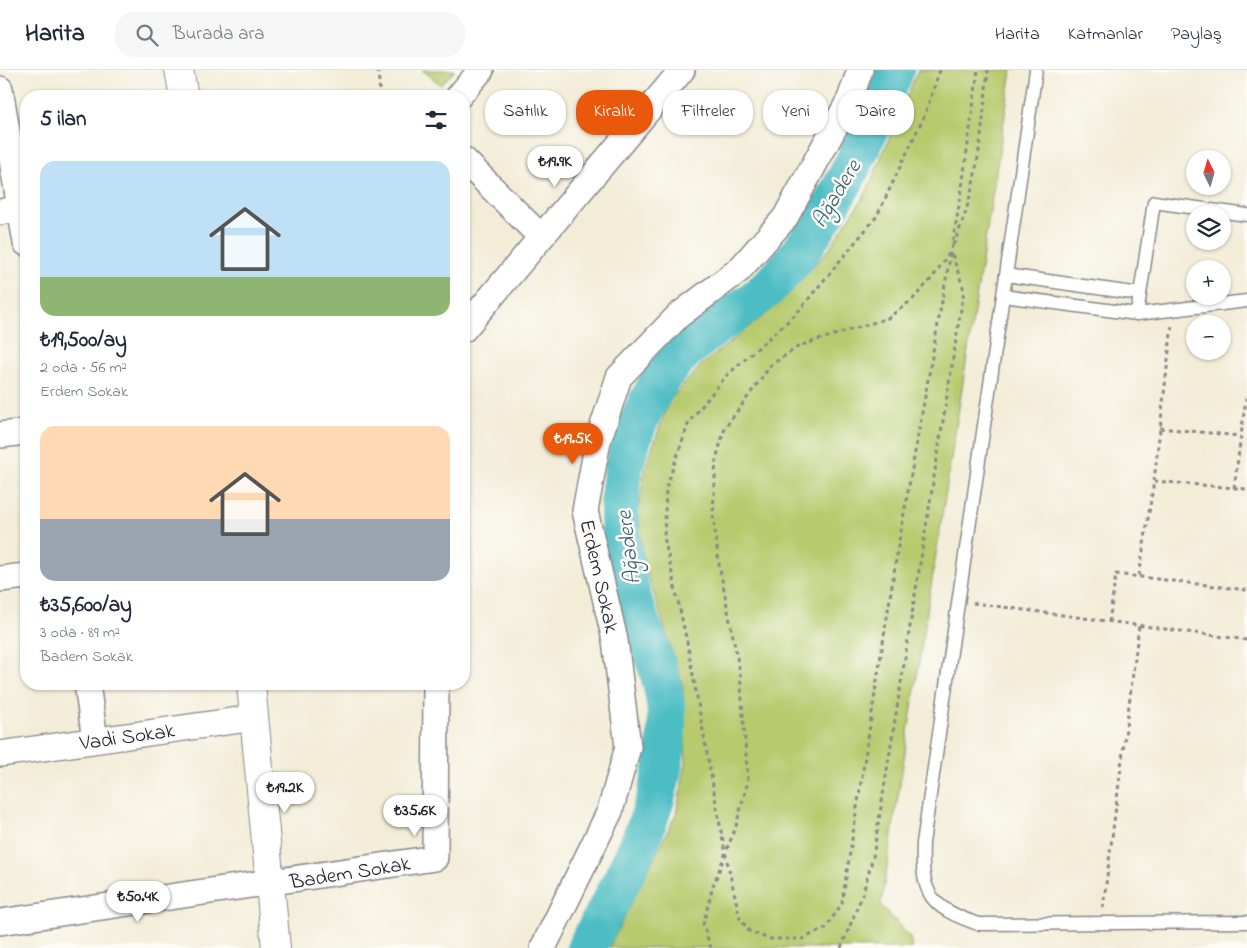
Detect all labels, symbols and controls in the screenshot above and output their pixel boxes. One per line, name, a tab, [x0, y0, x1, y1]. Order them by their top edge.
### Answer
search box	[115, 12, 465, 57]
text: Harita	[25, 17, 85, 52]
icon: search	[133, 21, 161, 49]
text: Burada ara	[173, 21, 265, 48]
text: Harita	[995, 22, 1040, 48]
text: Katmanlar	[1068, 22, 1143, 48]
text: Paylaş	[1171, 22, 1222, 48]
chip: Satılık	[485, 90, 566, 135]
chip: Kiralık	[576, 90, 653, 135]
chip: Filtreler	[663, 90, 753, 135]
chip: Yeni	[763, 90, 828, 135]
chip: Daire	[838, 90, 914, 135]
text: 5 ilan	[40, 105, 86, 135]
icon: filters	[422, 106, 450, 134]
pin: ₺19.9K	[514, 146, 596, 188]
text: ₺19.9K	[538, 150, 572, 174]
north arrow	[1186, 150, 1231, 195]
map controls	[1186, 150, 1231, 360]
water label: Ağadere	[805, 154, 871, 235]
icon: home	[200, 194, 290, 284]
button: layers	[1186, 205, 1231, 250]
button: +	[1186, 260, 1231, 305]
button: −	[1186, 315, 1231, 360]
text: ₺19,500/ay	[40, 326, 127, 356]
text: 2 oda · 56 m²	[40, 356, 127, 380]
text: Erdem Sokak	[40, 380, 128, 404]
pin: ₺19.5K	[532, 422, 614, 465]
text: ₺19.5K	[554, 427, 592, 451]
icon: home	[200, 459, 290, 549]
water label: Ağadere	[609, 508, 650, 586]
street label: Erdem Sokak	[570, 517, 626, 637]
text: ₺35,600/ay	[40, 591, 132, 621]
text: 3 oda · 89 m²	[40, 621, 120, 645]
text: Badem Sokak	[40, 645, 133, 669]
street label: Vadi Sokak	[77, 716, 177, 760]
pin: ₺19.2K	[244, 772, 326, 814]
text: ₺19.2K	[267, 776, 303, 800]
pin: ₺35.6K	[374, 794, 456, 837]
text: ₺35.6K	[394, 799, 436, 823]
street label: Badem Sokak	[287, 850, 414, 898]
pin: ₺50.4K	[97, 880, 179, 923]
text: ₺50.4K	[117, 885, 159, 909]

